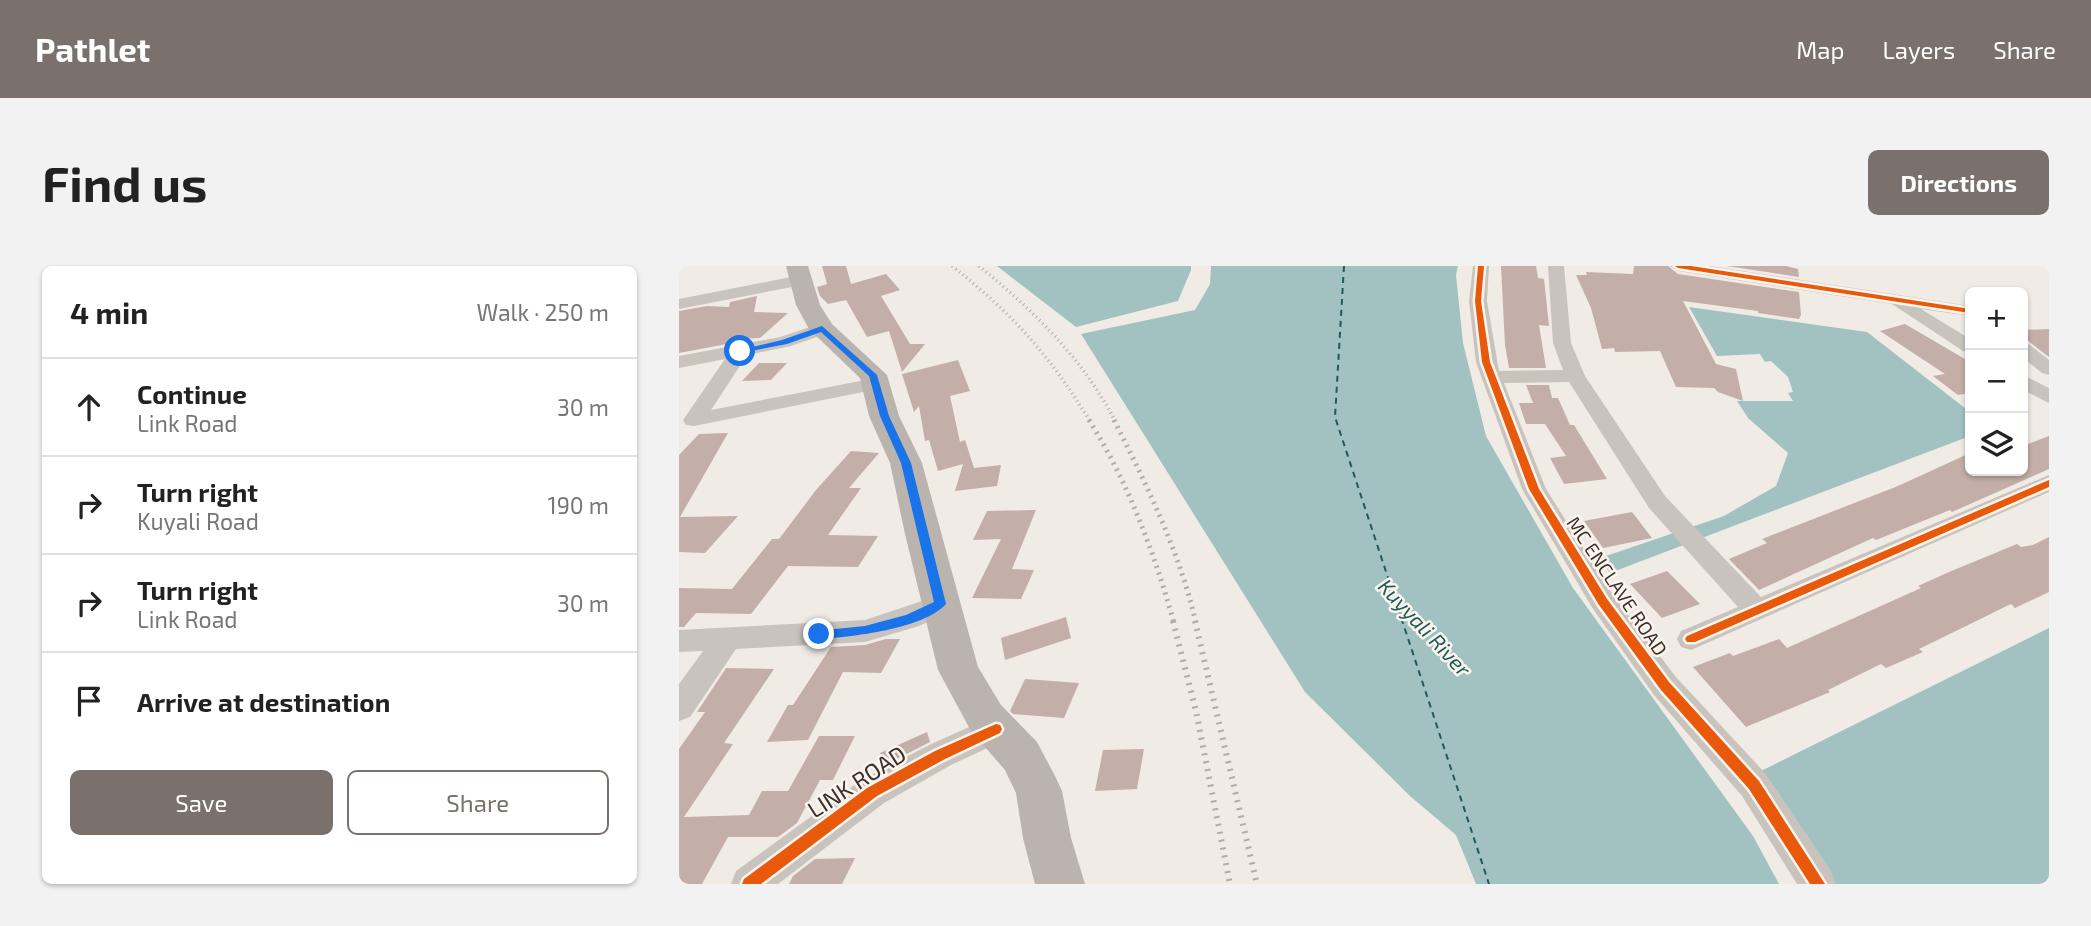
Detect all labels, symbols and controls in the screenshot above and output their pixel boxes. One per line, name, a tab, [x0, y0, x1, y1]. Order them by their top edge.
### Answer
text: Pathlet	[35, 29, 150, 69]
text: Map	[1796, 35, 1844, 64]
text: Layers	[1882, 35, 1955, 64]
text: Share	[1993, 35, 2056, 64]
button: Directions	[1868, 150, 2049, 215]
text: Find us	[42, 153, 207, 212]
map controls	[1965, 287, 2028, 476]
button: +	[1965, 287, 2028, 350]
text: 4 min	[70, 294, 148, 330]
text: Walk · 250 m	[476, 298, 609, 326]
route start	[724, 335, 755, 366]
button: −	[1965, 350, 2028, 413]
text: Continue	[137, 378, 247, 409]
icon: ahead	[70, 388, 108, 426]
text: 30 m	[557, 393, 609, 421]
text: Link Road	[137, 409, 237, 437]
button: layers	[1965, 413, 2028, 476]
text: Turn right	[137, 476, 258, 507]
icon: right	[70, 486, 108, 524]
text: 190 m	[548, 491, 609, 519]
text: Kuyali Road	[137, 507, 259, 535]
street label: MC ENCLAVE ROAD	[1562, 512, 1672, 660]
water label: Kuyyali River	[1373, 573, 1477, 682]
text: Turn right	[137, 574, 258, 605]
icon: right	[70, 584, 108, 622]
text: 30 m	[557, 589, 609, 617]
text: Link Road	[137, 605, 237, 633]
route end	[803, 618, 834, 649]
icon: arrive	[70, 682, 108, 720]
text: Arrive at destination	[137, 686, 390, 717]
street label: LINK ROAD	[802, 739, 911, 823]
button: Save	[70, 770, 333, 835]
button: Share	[347, 770, 609, 835]

